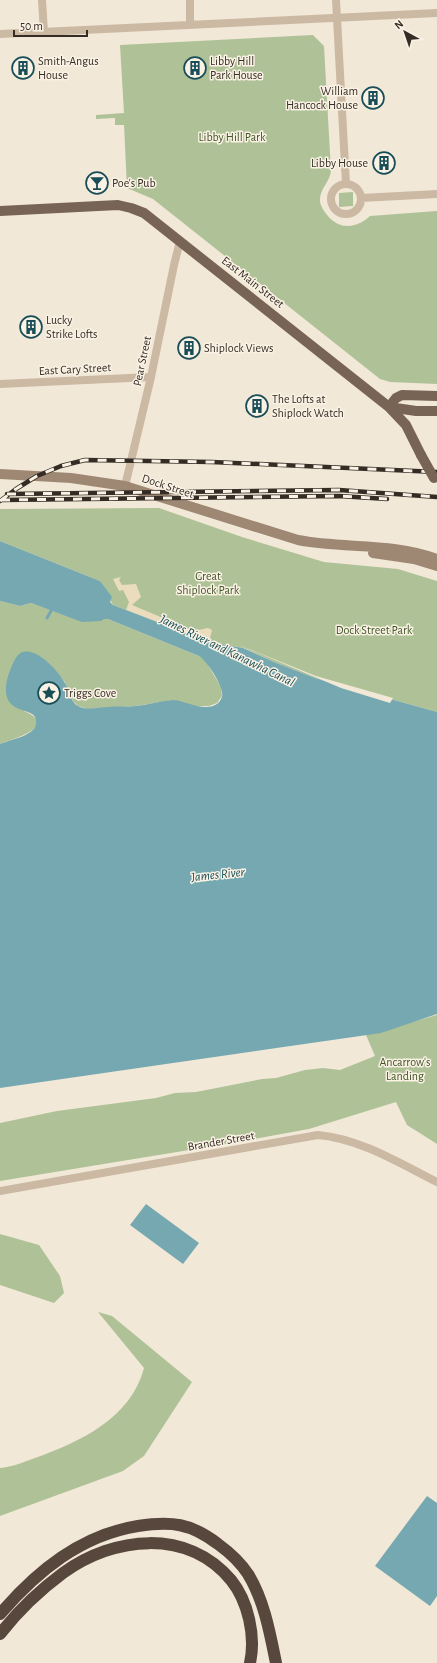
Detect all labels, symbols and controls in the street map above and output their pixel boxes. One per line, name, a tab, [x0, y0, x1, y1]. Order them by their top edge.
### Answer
scale bar	[14, 12, 87, 38]
north arrow	[385, 12, 425, 52]
text: N	[392, 18, 405, 31]
text: 50 m	[20, 20, 43, 32]
building icon: Smith-Angus House	[10, 55, 36, 81]
place label: Smith-Angus House	[38, 55, 99, 81]
building icon: Libby Hill Park House	[182, 55, 208, 81]
place label: Libby Hill Park House	[210, 55, 263, 81]
place label: William Hancock House	[286, 85, 358, 111]
building icon: William Hancock House	[360, 85, 386, 111]
park label: Libby Hill Park	[199, 131, 266, 144]
building icon: Libby House	[371, 150, 397, 176]
place label: Libby House	[311, 157, 368, 170]
bar icon: Poe's Pub	[84, 170, 110, 196]
place label: Poe's Pub	[112, 177, 156, 189]
street label: East Main Street	[220, 254, 287, 310]
building icon: Lucky Strike Lofts	[18, 314, 44, 340]
place label: Lucky Strike Lofts	[46, 314, 98, 340]
street label: Pear Street	[131, 335, 153, 387]
building icon: Shiplock Views	[176, 335, 202, 361]
place label: Shiplock Views	[204, 342, 273, 354]
street label: East Cary Street	[39, 361, 112, 378]
building icon: The Lofts at Shiplock Watch	[244, 393, 270, 419]
place label: The Lofts at Shiplock Watch	[272, 393, 344, 419]
street label: Dock Street	[140, 472, 196, 500]
park label: Great Shiplock Park	[177, 570, 240, 596]
water label: James River and Kanawha Canal	[157, 612, 296, 689]
park label: Dock Street Park	[336, 624, 413, 636]
place icon: Triggs Cove	[36, 680, 62, 706]
place label: Triggs Cove	[64, 687, 116, 699]
water label: James River	[190, 866, 246, 884]
park label: Ancarrow's Landing	[380, 1056, 430, 1082]
street label: Brander Street	[187, 1129, 255, 1153]

